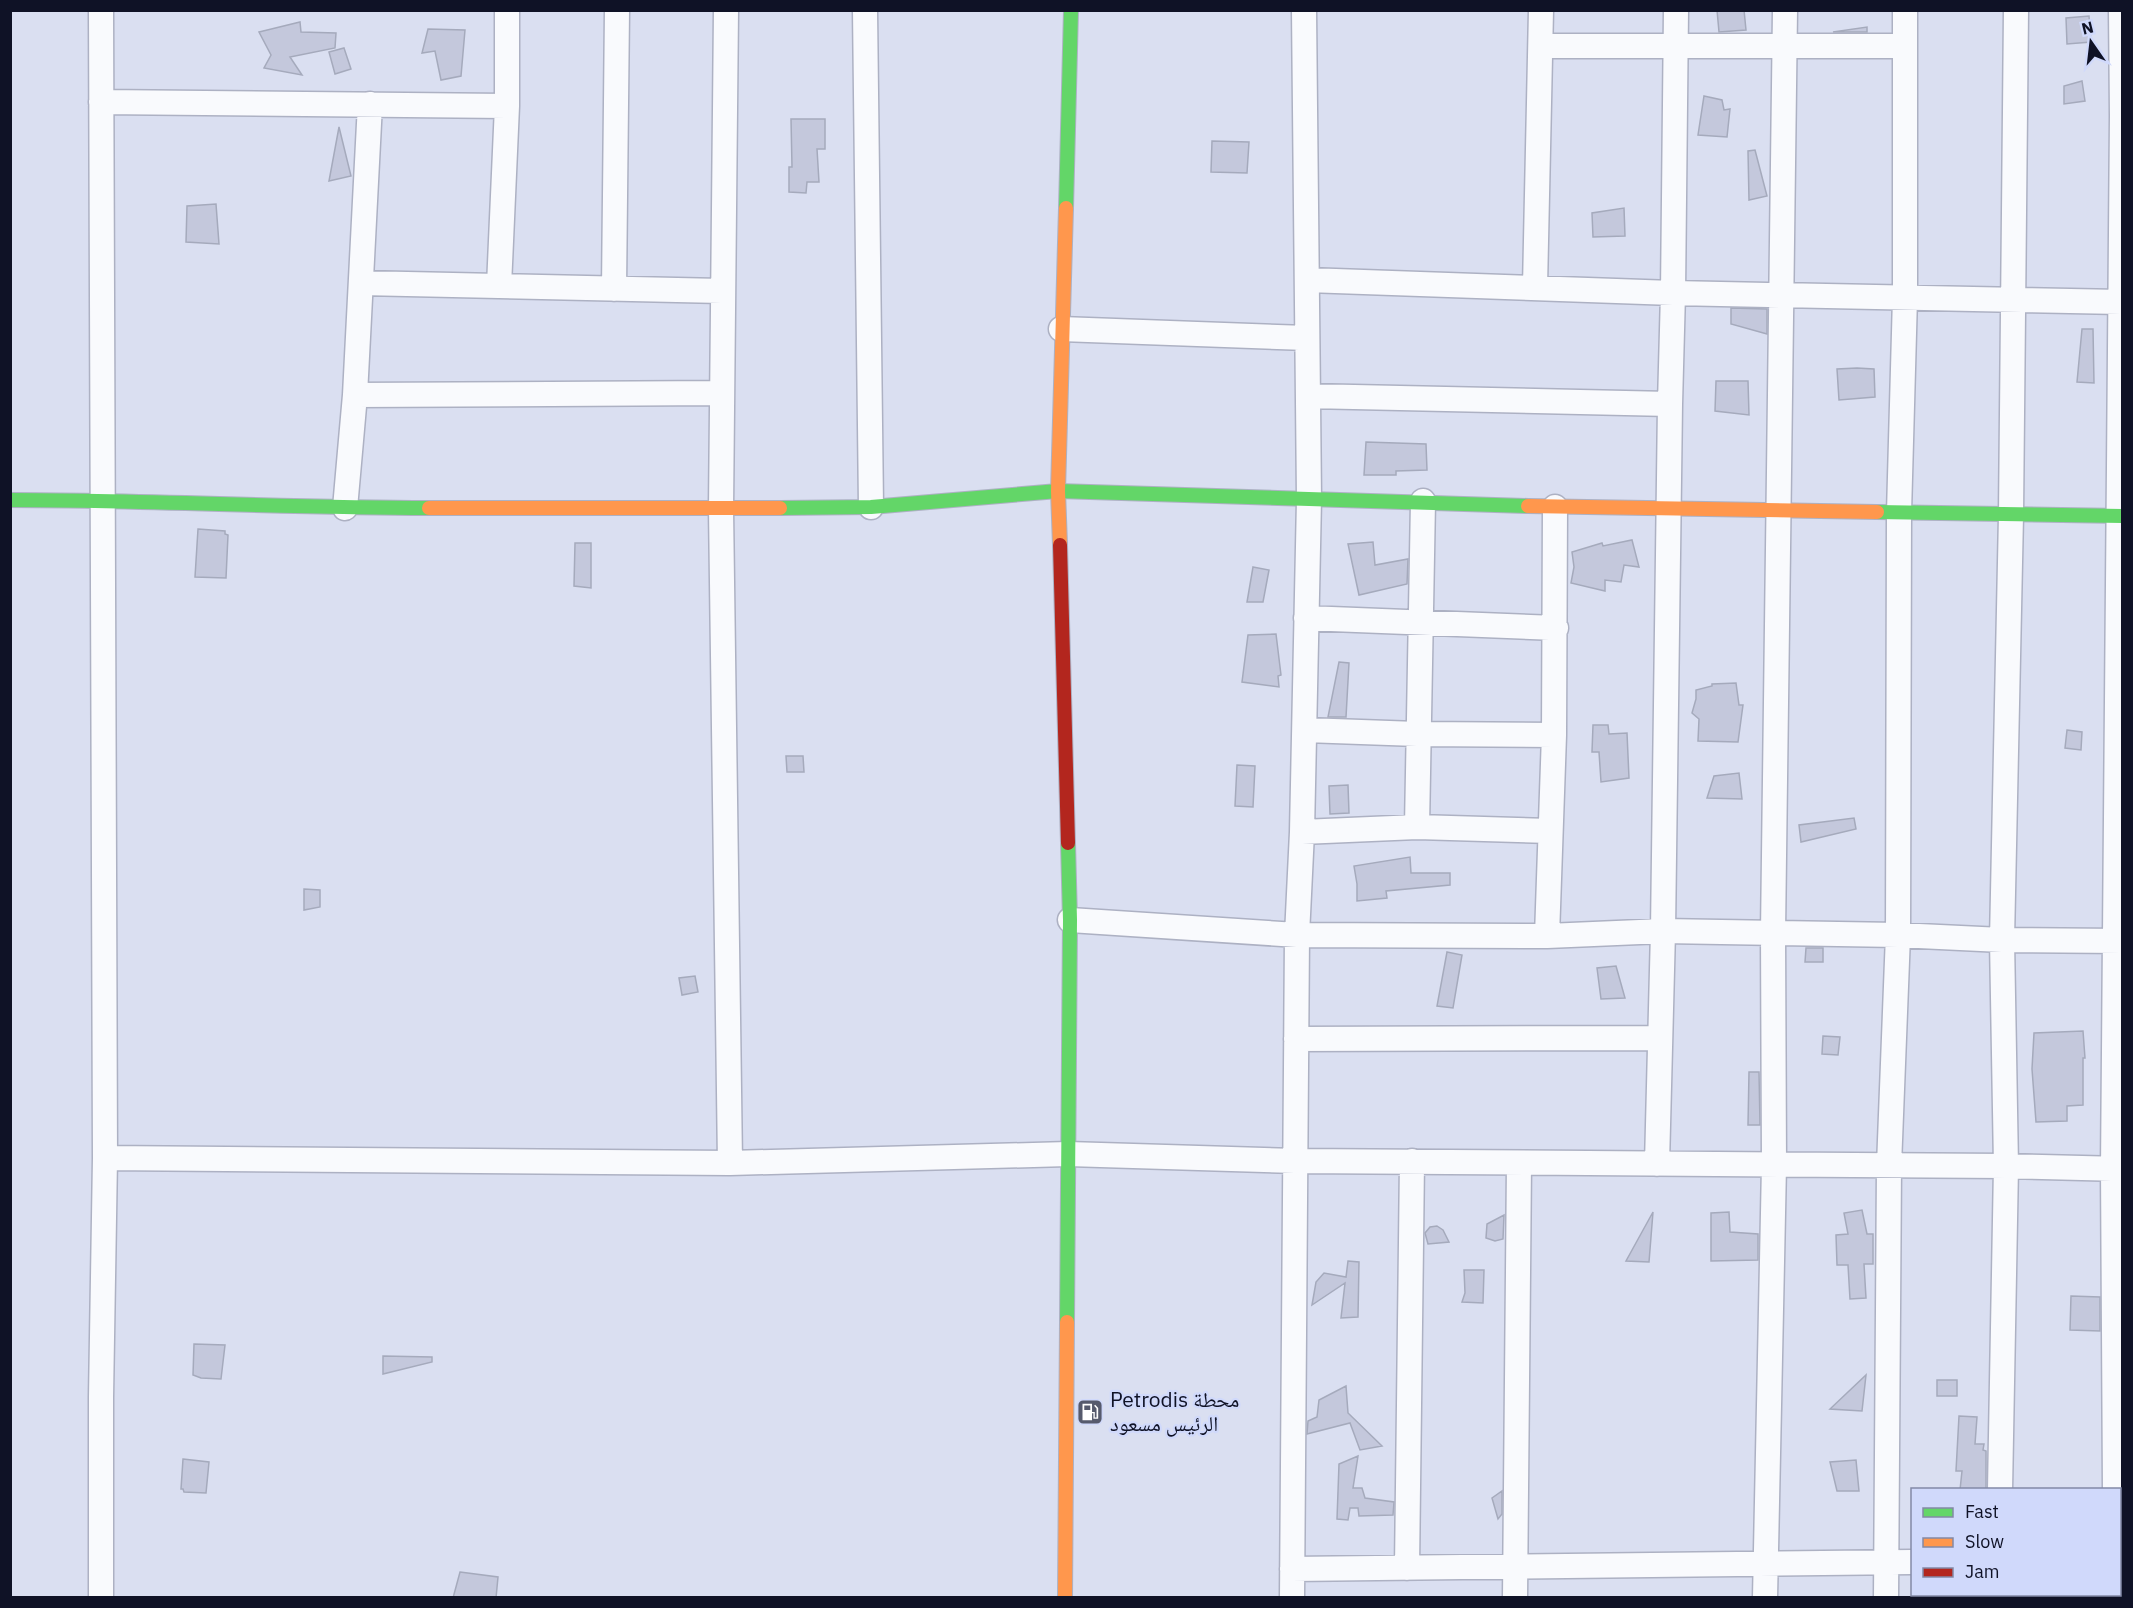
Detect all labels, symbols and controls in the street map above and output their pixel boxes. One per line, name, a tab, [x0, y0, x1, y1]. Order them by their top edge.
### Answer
north arrow	[2061, 12, 2121, 72]
text: N	[2079, 16, 2095, 39]
place label: Petrodis محطة الرئيس مسعود	[1110, 1385, 1239, 1437]
fuel station icon: Petrodis محطة الرئيس مسعود	[1075, 1397, 1105, 1427]
legend	[1911, 1488, 2121, 1596]
text: Fast	[1965, 1500, 1999, 1523]
text: Slow	[1965, 1530, 2004, 1553]
text: Jam	[1965, 1560, 2000, 1583]

